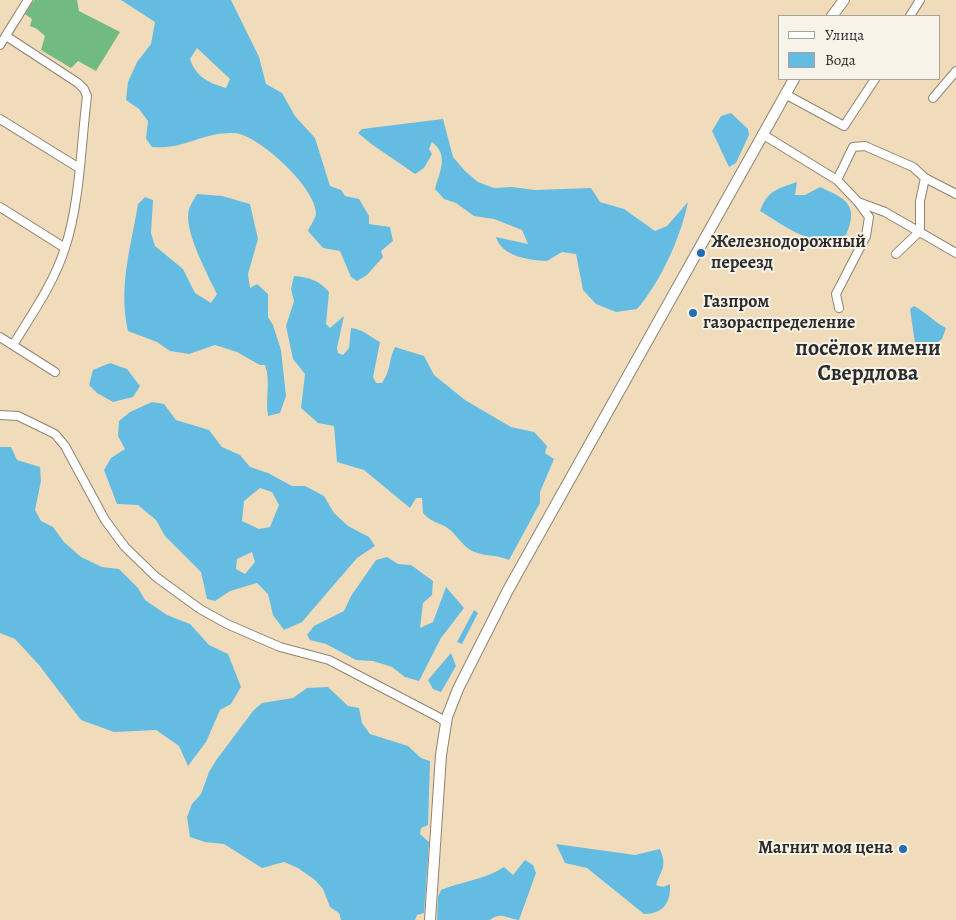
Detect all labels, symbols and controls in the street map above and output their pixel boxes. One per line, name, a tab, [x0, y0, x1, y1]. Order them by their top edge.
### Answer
legend	[778, 15, 941, 80]
text: Улица	[825, 25, 864, 45]
text: Вода	[825, 50, 856, 70]
place label: Железнодорожный переезд	[711, 232, 866, 274]
marker: Железнодорожный переезд	[695, 247, 707, 259]
place label: Газпром газораспределение	[703, 292, 855, 334]
marker: Газпром газораспределение	[687, 307, 699, 319]
district label: посёлок имени Свердлова	[795, 337, 941, 388]
place label: Магнит моя цена	[758, 838, 893, 860]
marker: Магнит моя цена	[897, 843, 909, 855]

